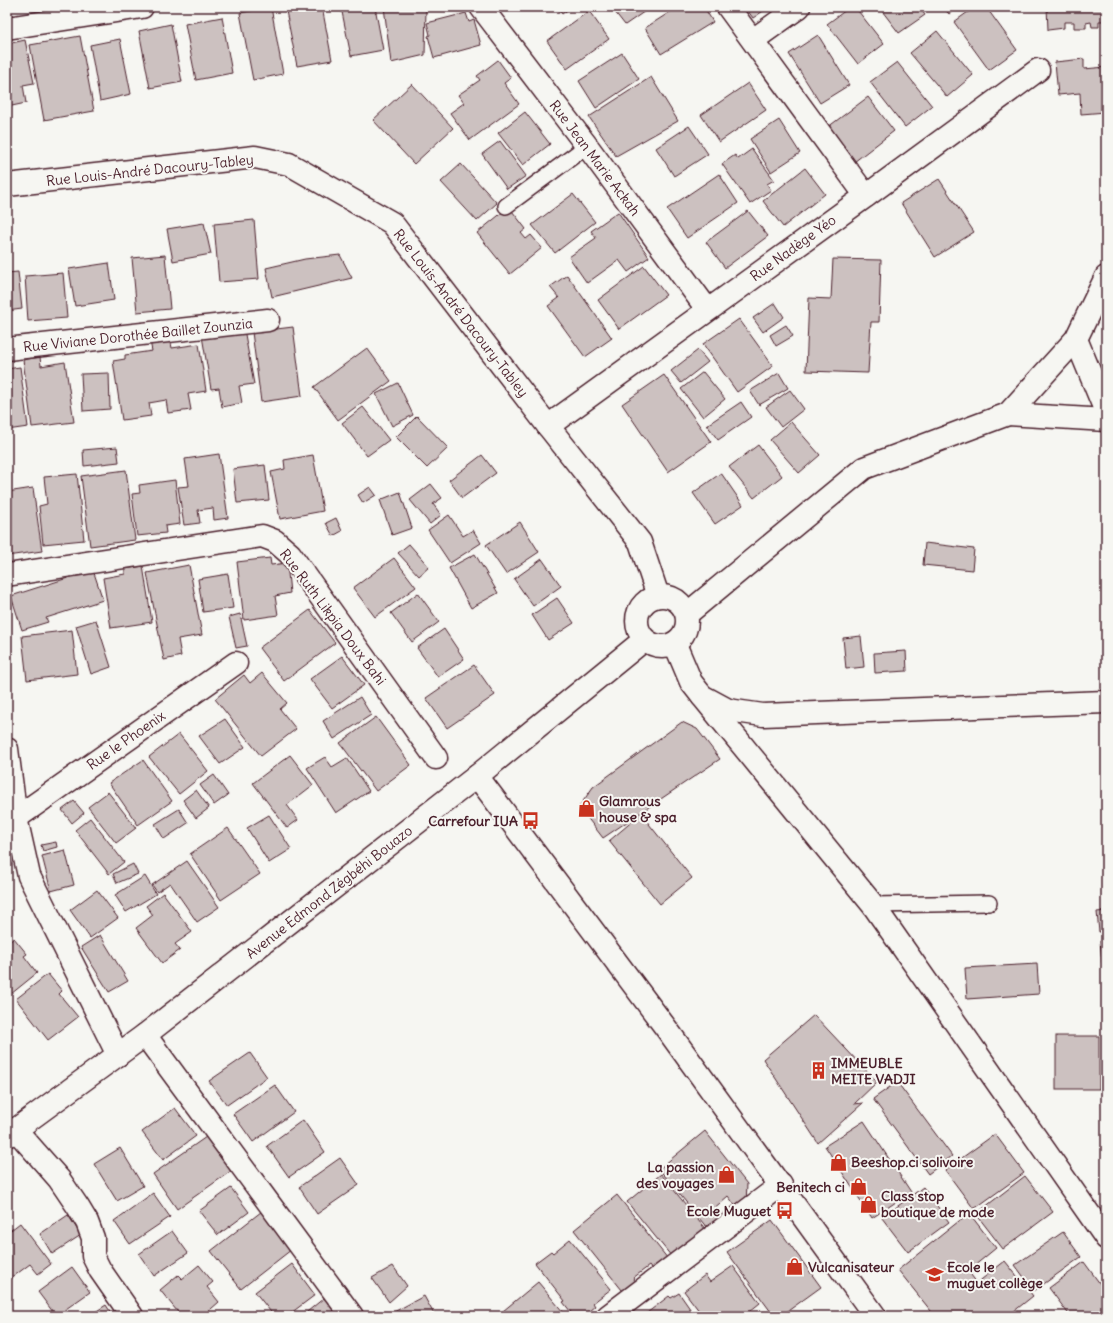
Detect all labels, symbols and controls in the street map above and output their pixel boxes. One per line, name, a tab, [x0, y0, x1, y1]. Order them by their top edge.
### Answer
street label: Rue Jean Marie Ackah	[546, 97, 644, 219]
street label: Rue Louis-André Dacoury-Tabley	[45, 150, 255, 190]
street label: Rue Nadège Yéo	[747, 211, 840, 285]
street label: Rue Louis-André Dacoury-Tabley	[390, 225, 532, 401]
street label: Rue Viviane Dorothée Baillet Zounzia	[22, 314, 254, 356]
street label: Rue Ruth Likpia Doux Bahi	[276, 545, 390, 689]
street label: Rue le Phoenix	[83, 706, 169, 774]
place label: Glamrous house & spa	[599, 792, 677, 826]
shop icon: Glamrous house & spa	[576, 799, 596, 819]
bus stop icon: Carrefour IUA	[521, 811, 541, 831]
place label: Carrefour IUA	[428, 812, 518, 830]
street label: Avenue Edmond Zégbéhi Bouazo	[242, 821, 416, 963]
place label: IMMEUBLE MEITE VADJI	[831, 1054, 916, 1088]
building icon: IMMEUBLE MEITE VADJI	[808, 1061, 828, 1081]
shop icon: Beeshop.ci solivoire	[828, 1152, 848, 1172]
place label: Beeshop.ci solivoire	[851, 1153, 974, 1171]
place label: La passion des voyages	[636, 1158, 715, 1192]
shop icon: La passion des voyages	[717, 1165, 737, 1185]
shop icon: Benitech ci	[848, 1177, 868, 1197]
place label: Benitech ci	[776, 1178, 845, 1196]
place label: Class stop boutique de mode	[881, 1187, 995, 1221]
shop icon: Class stop boutique de mode	[858, 1194, 878, 1214]
bus stop icon: Ecole Muguet	[774, 1201, 794, 1221]
place label: Ecole Muguet	[687, 1202, 771, 1220]
shop icon: Vulcanisateur	[785, 1257, 805, 1277]
place label: Vulcanisateur	[808, 1258, 895, 1276]
place label: Ecole le muguet collège	[947, 1258, 1043, 1292]
school or university icon: Ecole le muguet collège	[924, 1265, 944, 1285]

